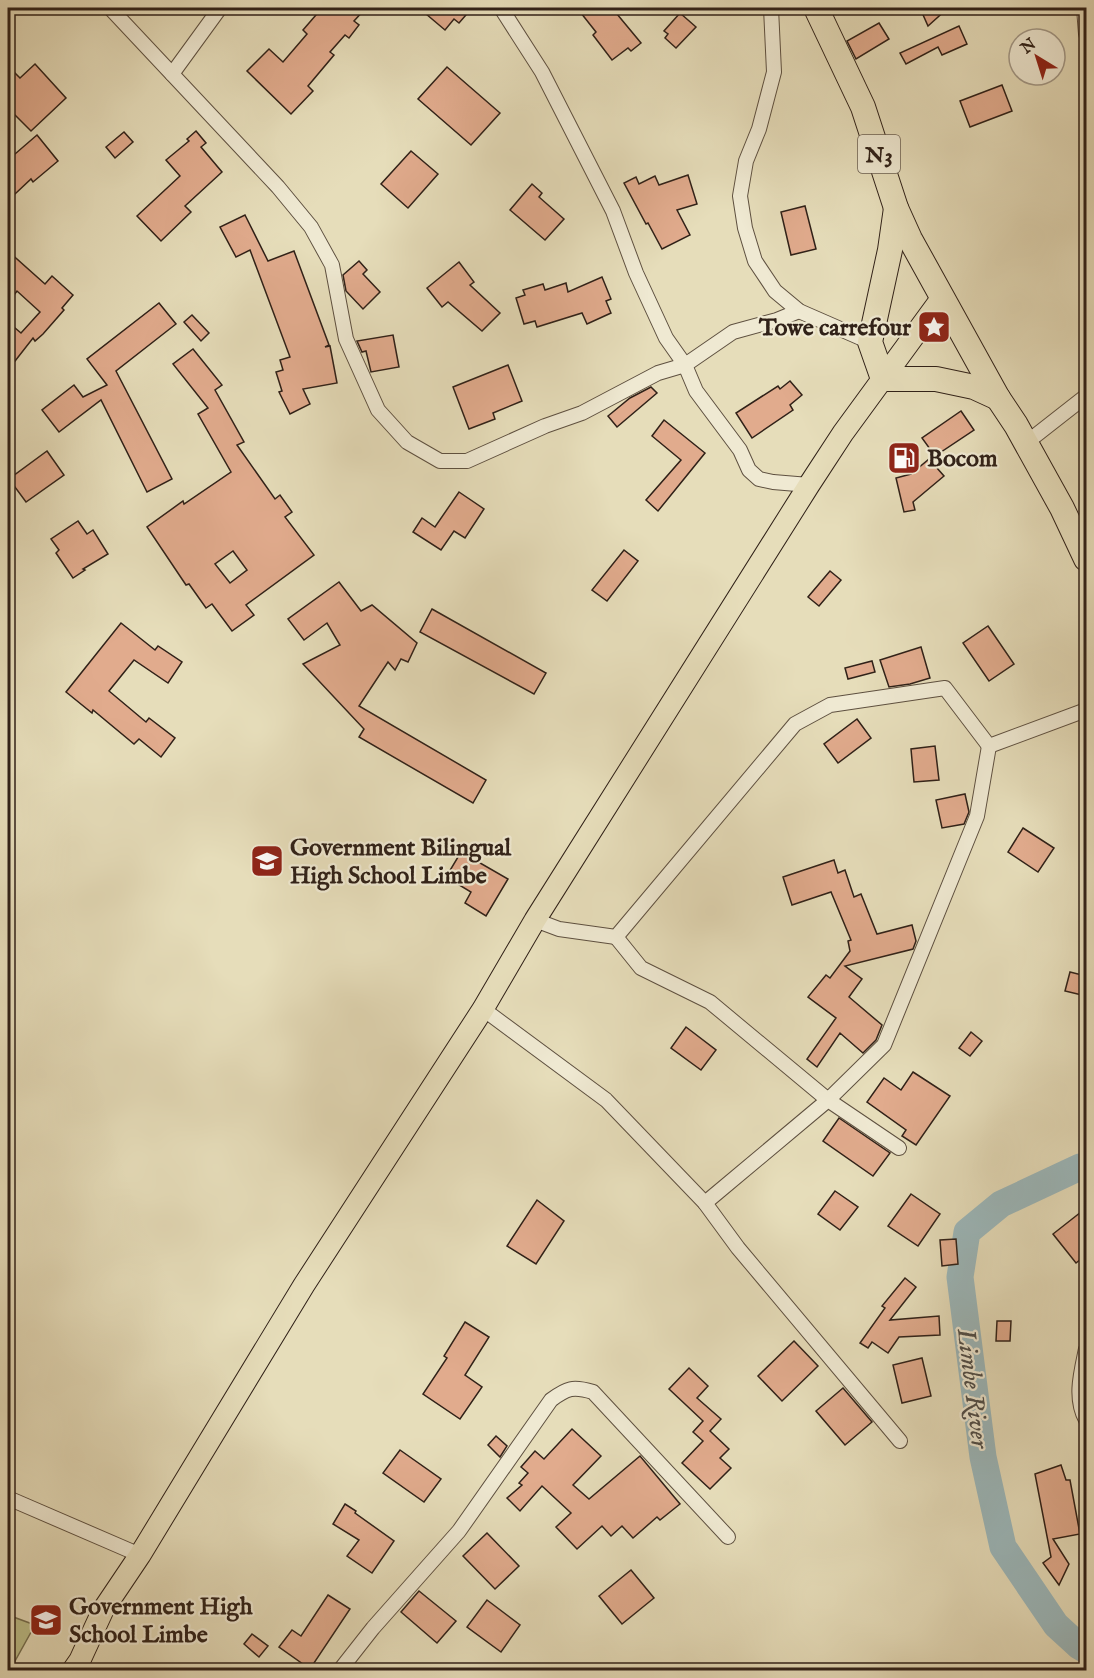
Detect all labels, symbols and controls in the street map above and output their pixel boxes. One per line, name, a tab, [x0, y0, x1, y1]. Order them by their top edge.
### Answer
north arrow	[1007, 27, 1067, 87]
text: N	[1017, 35, 1041, 60]
road number: N3	[858, 135, 900, 173]
place icon: Towe carrefour	[916, 309, 952, 345]
place label: Towe carrefour	[758, 313, 911, 344]
fuel station icon: Bocom	[886, 440, 922, 476]
place label: Bocom	[927, 444, 998, 475]
place label: Government Bilingual High School Limbe	[290, 833, 512, 892]
school or university icon: Government Bilingual High School Limbe	[249, 843, 285, 879]
water label: Limbe River	[949, 1325, 996, 1451]
place label: Government High School Limbe	[69, 1592, 253, 1651]
school or university icon: Government High School Limbe	[28, 1602, 64, 1638]

